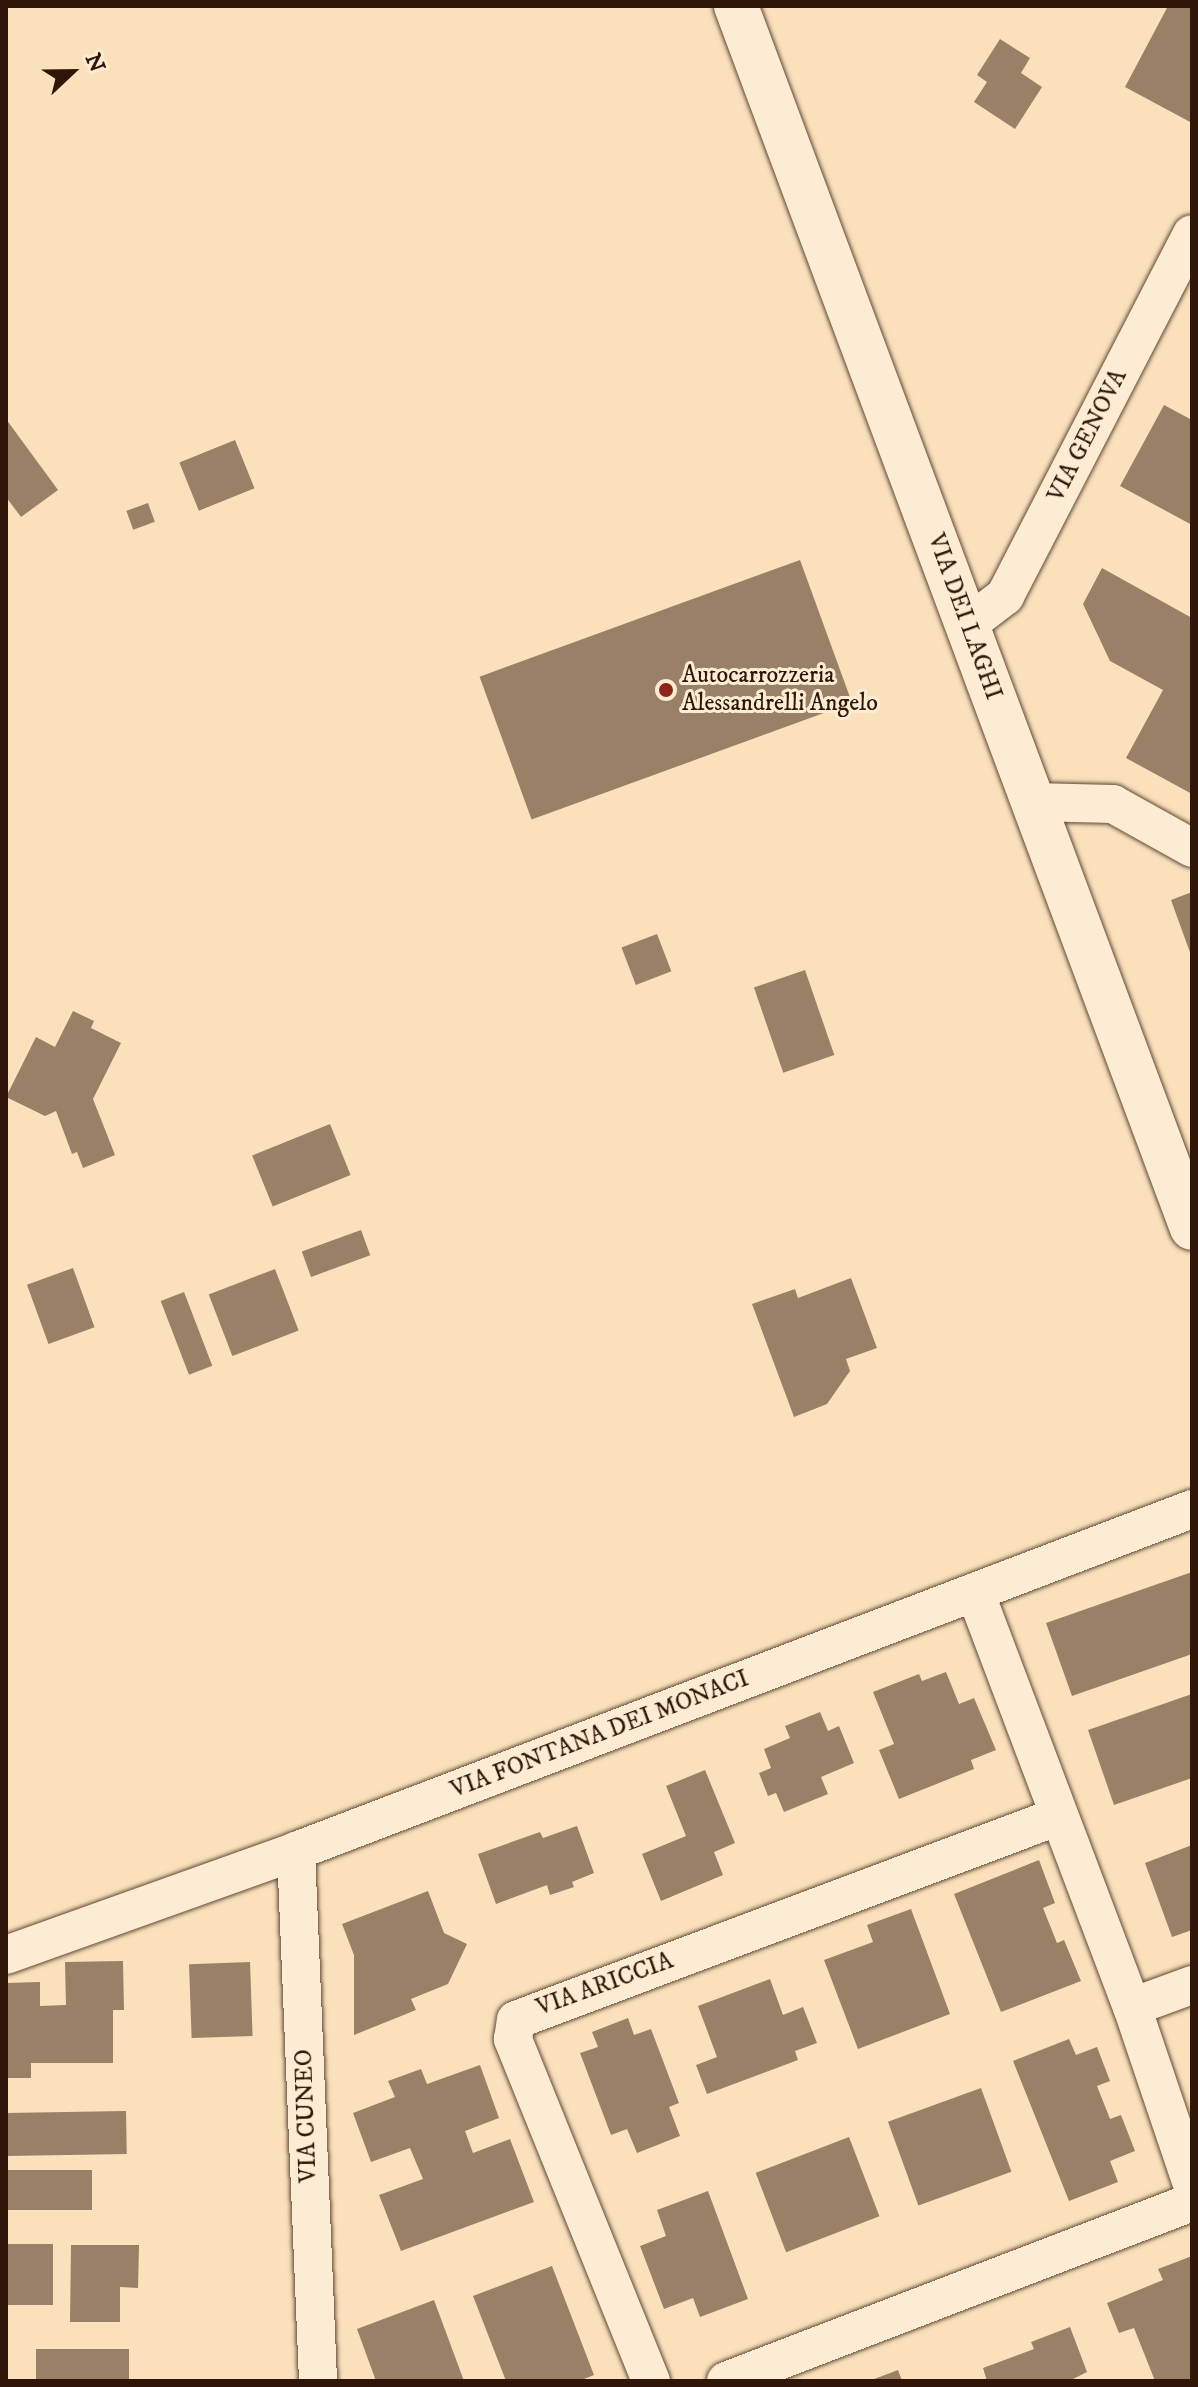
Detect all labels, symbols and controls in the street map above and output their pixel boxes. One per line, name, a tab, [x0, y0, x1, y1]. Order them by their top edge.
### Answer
north arrow	[32, 32, 112, 112]
text: N	[79, 49, 111, 76]
street label: VIA GENOVA	[1042, 365, 1134, 507]
street label: VIA DEI LAGHI	[921, 530, 1007, 704]
place label: Autocarrozzeria Alessandrelli Angelo	[682, 662, 878, 718]
marker: Autocarrozzeria Alessandrelli Angelo	[657, 681, 675, 699]
street label: VIA FONTANA DEI MONACI	[447, 1665, 753, 1805]
street label: VIA ARICCIA	[533, 1947, 677, 2023]
street label: VIA CUNEO	[290, 2049, 324, 2183]

